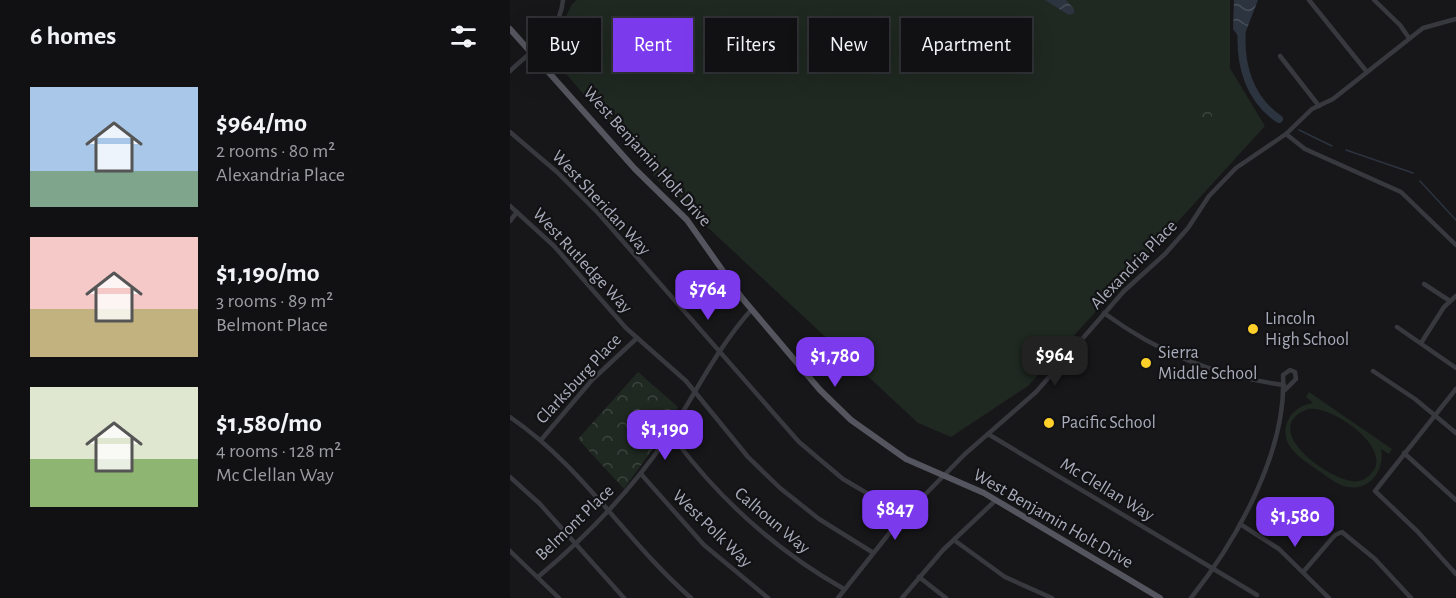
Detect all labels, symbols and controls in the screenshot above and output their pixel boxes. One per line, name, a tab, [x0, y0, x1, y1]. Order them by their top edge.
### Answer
chip: Buy	[528, 18, 601, 72]
chip: Rent	[613, 18, 693, 72]
chip: Filters	[705, 18, 797, 72]
chip: New	[809, 18, 889, 72]
chip: Apartment	[901, 18, 1032, 72]
icon: filters	[447, 20, 480, 53]
text: 6 homes	[30, 23, 116, 49]
street label: West Benjamin Holt Drive	[580, 84, 714, 230]
text: $964/mo	[216, 110, 307, 136]
icon: home	[78, 111, 150, 183]
text: 2 rooms · 80 m²	[216, 141, 335, 161]
street label: West Sheridan Way	[548, 147, 654, 259]
text: Alexandria Place	[216, 165, 345, 185]
street label: West Rutledge Way	[529, 205, 635, 317]
street label: Alexandria Place	[1087, 217, 1181, 313]
text: $1,190/mo	[216, 260, 320, 286]
icon: home	[78, 261, 150, 333]
pin: $764	[672, 270, 744, 321]
text: $764	[689, 279, 727, 299]
text: 3 rooms · 89 m²	[216, 291, 333, 311]
place label: Lincoln High School	[1265, 310, 1349, 349]
text: Belmont Place	[216, 315, 328, 335]
marker: Lincoln High School	[1246, 322, 1260, 336]
street label: Clarksburg Place	[533, 331, 625, 427]
pin: $964	[1019, 336, 1091, 387]
pin: $1,780	[786, 337, 884, 388]
place label: Sierra Middle School	[1158, 344, 1257, 383]
text: $964	[1036, 345, 1074, 365]
text: $1,780	[810, 346, 860, 366]
marker: Sierra Middle School	[1139, 356, 1153, 370]
text: $1,580/mo	[216, 410, 322, 436]
pin: $1,190	[616, 410, 714, 461]
icon: home	[78, 411, 150, 483]
place label: Pacific School	[1061, 414, 1156, 432]
marker: Pacific School	[1042, 416, 1056, 430]
text: $1,190	[641, 419, 689, 439]
text: 4 rooms · 128 m²	[216, 441, 341, 461]
street label: Mc Clellan Way	[1057, 455, 1157, 525]
text: Mc Clellan Way	[216, 465, 334, 485]
street label: West Benjamin Holt Drive	[970, 466, 1136, 572]
street label: Belmont Place	[533, 482, 617, 564]
street label: Calhoun Way	[731, 484, 813, 558]
street label: West Polk Way	[669, 487, 755, 571]
pin: $847	[859, 490, 931, 541]
pin: $1,580	[1246, 497, 1344, 548]
text: $847	[876, 499, 914, 519]
text: $1,580	[1270, 506, 1320, 526]

